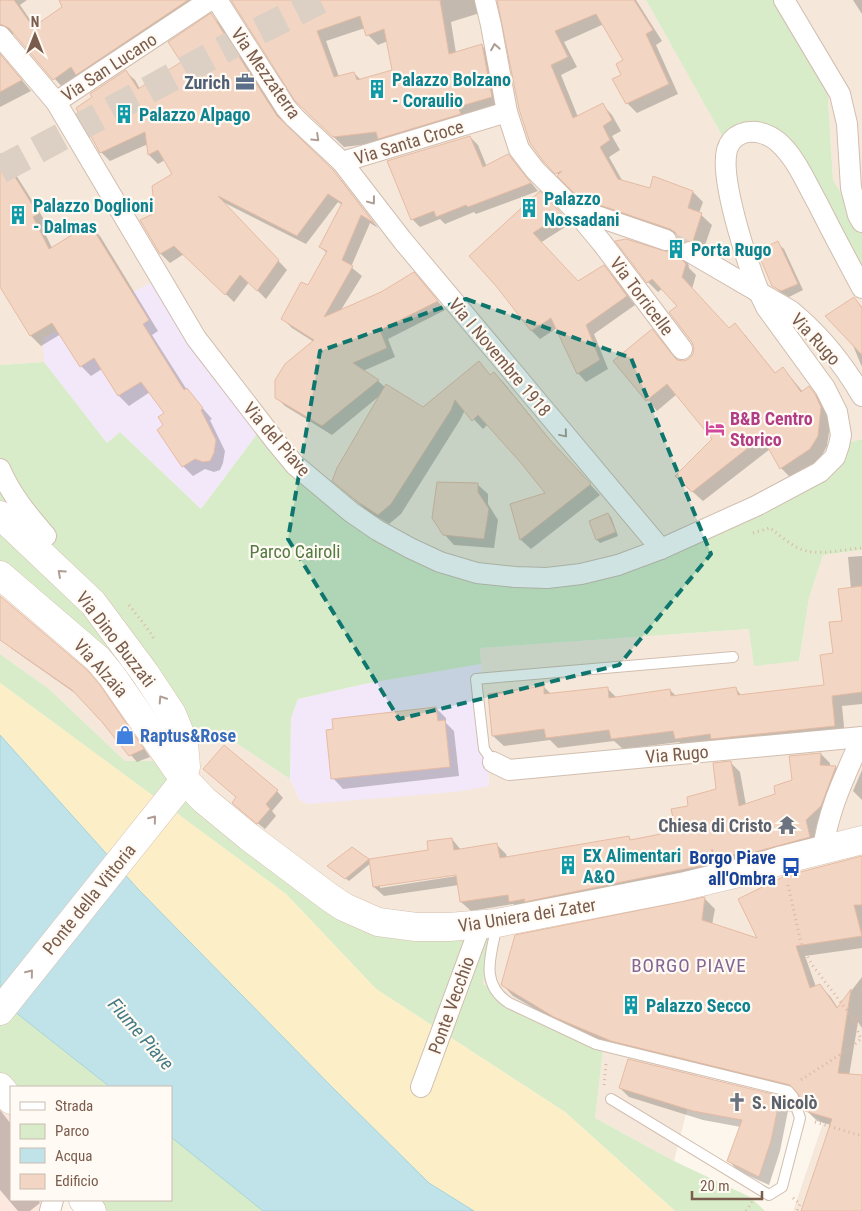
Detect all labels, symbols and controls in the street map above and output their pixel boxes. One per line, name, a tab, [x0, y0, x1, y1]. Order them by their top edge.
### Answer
north arrow	[10, 10, 60, 60]
text: N	[31, 14, 39, 30]
street label: Via Mezzaterra	[227, 23, 305, 123]
street label: Via San Lucano	[57, 28, 161, 106]
one-way arrow	[491, 43, 501, 51]
place label: Palazzo Bolzano - Coraulio	[392, 69, 511, 111]
office icon: Zurich	[234, 71, 256, 93]
place label: Zurich	[184, 72, 230, 93]
building icon: Palazzo Bolzano - Coraulio	[366, 78, 388, 100]
building icon: Palazzo Alpago	[113, 103, 135, 125]
place label: Palazzo Alpago	[139, 104, 251, 125]
street label: Via Santa Croce	[352, 115, 466, 169]
one-way arrow	[311, 132, 320, 141]
place label: Palazzo Nossadani	[544, 188, 620, 230]
place label: Palazzo Doglioni - Dalmas	[33, 195, 153, 237]
one-way arrow	[366, 195, 374, 204]
building icon: Palazzo Nossadani	[518, 197, 540, 219]
building icon: Palazzo Doglioni - Dalmas	[7, 204, 29, 226]
building icon: Porta Rugo	[665, 238, 687, 260]
place label: Porta Rugo	[691, 239, 771, 260]
street label: Via Torricelle	[606, 253, 678, 339]
street label: Via I Novembre 1918	[445, 294, 555, 420]
street label: Via Rugo	[787, 309, 845, 369]
street label: Via del Piave	[239, 398, 315, 480]
place label: B&B Centro Storico	[730, 408, 813, 450]
hotel icon: B&B Centro Storico	[704, 417, 726, 439]
one-way arrow	[558, 428, 567, 437]
park label: Parco Cairoli	[250, 541, 340, 562]
one-way arrow	[58, 570, 67, 579]
street label: Via Dino Buzzati	[72, 587, 160, 691]
street label: Via Alzaia	[70, 635, 132, 701]
one-way arrow	[159, 696, 169, 705]
shop icon: Raptus&Rose	[114, 724, 136, 746]
place label: Raptus&Rose	[140, 725, 236, 746]
street label: Via Rugo	[645, 741, 709, 767]
temple icon: Chiesa di Cristo	[776, 814, 798, 836]
one-way arrow	[148, 815, 157, 824]
place label: Chiesa di Cristo	[658, 815, 772, 836]
street label: Ponte della Vittoria	[38, 840, 140, 958]
place label: EX Alimentari A&O	[583, 845, 681, 887]
place label: Borgo Piave all'Ombra	[689, 847, 776, 889]
building icon: EX Alimentari A&O	[557, 854, 579, 876]
bus stop icon: Borgo Piave all'Ombra	[780, 856, 802, 878]
street label: Via Uniera dei Zater	[457, 894, 598, 936]
street label: Ponte Vecchio	[424, 953, 478, 1057]
district label: BORGO PIAVE	[631, 954, 747, 977]
one-way arrow	[25, 970, 33, 979]
water label: Fiume Piave	[103, 993, 179, 1075]
building icon: Palazzo Secco	[620, 994, 642, 1016]
place label: Palazzo Secco	[646, 995, 751, 1016]
legend	[10, 1086, 172, 1201]
church icon: S. Nicolò	[726, 1091, 748, 1113]
place label: S. Nicolò	[752, 1092, 817, 1113]
text: Strada	[55, 1097, 93, 1115]
text: Parco	[55, 1122, 89, 1140]
text: Acqua	[55, 1147, 93, 1165]
scale bar	[692, 1168, 762, 1200]
text: Edificio	[55, 1172, 98, 1190]
text: 20 m	[700, 1177, 730, 1195]

